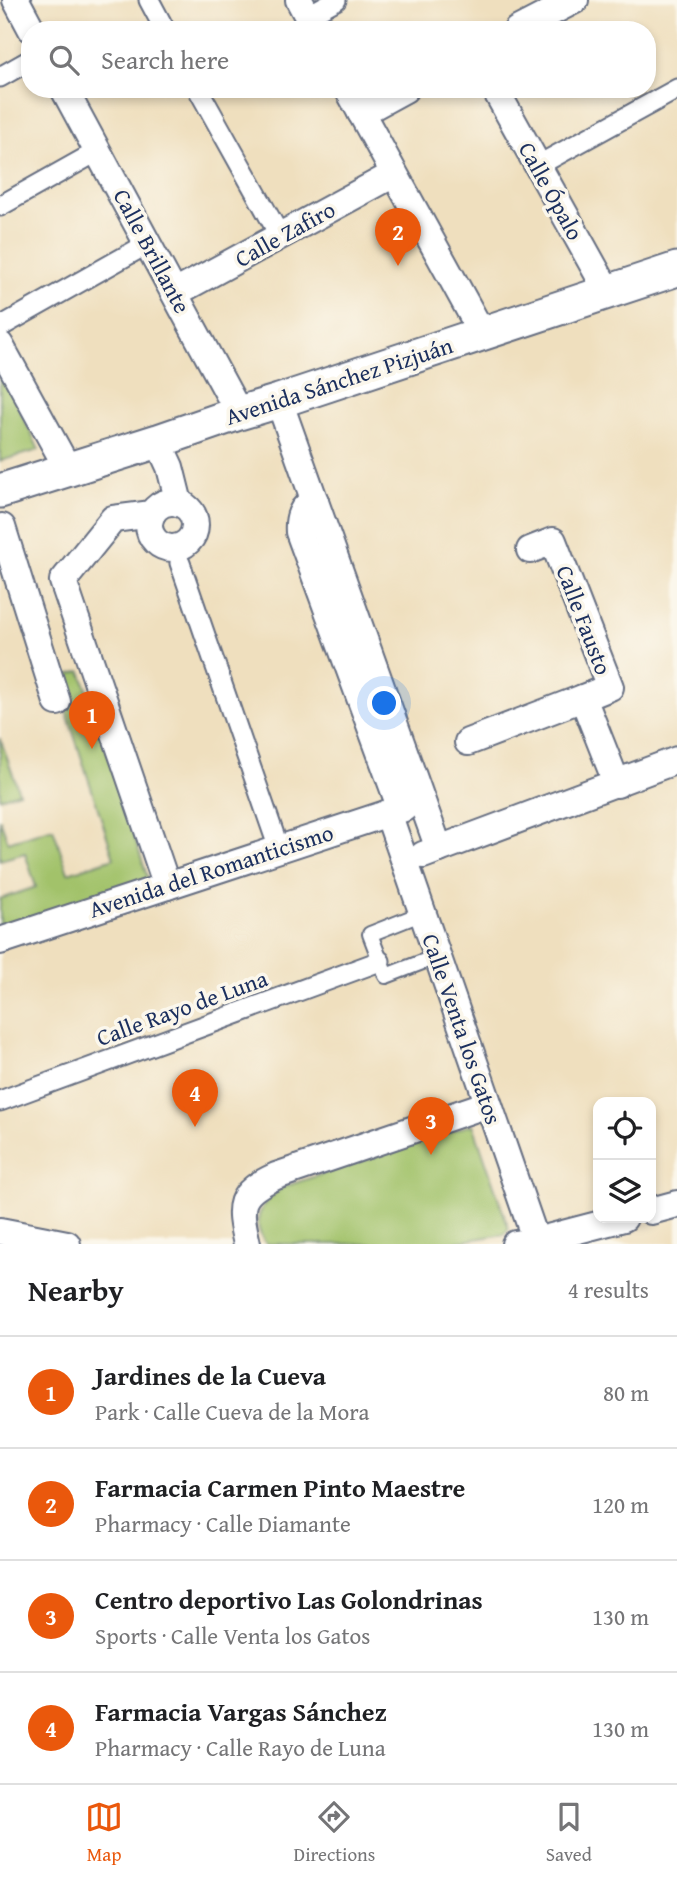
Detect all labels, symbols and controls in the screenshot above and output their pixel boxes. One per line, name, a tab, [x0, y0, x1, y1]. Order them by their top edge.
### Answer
search box	[21, 21, 656, 98]
text: Search here	[101, 40, 229, 79]
icon: search	[45, 41, 83, 79]
street label: Calle Ópalo	[511, 136, 592, 246]
street label: Calle Brillante	[106, 183, 199, 319]
street label: Calle Zafiro	[229, 192, 341, 275]
pin: 2	[375, 208, 421, 266]
street label: Avenida Sánchez Pizjuán	[221, 328, 457, 433]
street label: Calle Fausto	[548, 560, 620, 679]
your location	[367, 686, 401, 720]
pin: 1	[69, 691, 115, 749]
street label: Avenida del Romanticismo	[84, 815, 337, 926]
street label: Calle Venta los Gatos	[414, 929, 511, 1128]
street label: Calle Rayo de Luna	[92, 961, 272, 1054]
pin: 4	[172, 1069, 218, 1127]
pin: 3	[408, 1097, 454, 1155]
map controls	[593, 1097, 656, 1223]
button: locate	[593, 1097, 656, 1160]
button: layers	[593, 1160, 656, 1223]
text: Nearby	[28, 1268, 124, 1312]
text: 4 results	[568, 1273, 649, 1306]
text: Jardines de la Cueva	[95, 1356, 326, 1395]
text: 1	[45, 1376, 57, 1409]
text: 80 m	[603, 1376, 649, 1409]
text: Park · Calle Cueva de la Mora	[95, 1395, 369, 1428]
text: Farmacia Carmen Pinto Maestre	[95, 1468, 465, 1507]
text: 2	[45, 1488, 57, 1521]
text: 120 m	[592, 1488, 649, 1521]
text: Pharmacy · Calle Diamante	[95, 1507, 351, 1540]
text: Centro deportivo Las Golondrinas	[95, 1580, 483, 1619]
text: 3	[45, 1600, 57, 1633]
text: 130 m	[592, 1600, 649, 1633]
text: Sports · Calle Venta los Gatos	[95, 1619, 370, 1652]
text: Farmacia Vargas Sánchez	[95, 1692, 387, 1731]
text: 4	[45, 1712, 57, 1745]
text: 130 m	[592, 1712, 649, 1745]
text: Pharmacy · Calle Rayo de Luna	[95, 1731, 386, 1764]
tab: Map	[85, 1798, 123, 1868]
tab: Directions	[294, 1798, 375, 1868]
tab: Saved	[546, 1798, 592, 1868]

